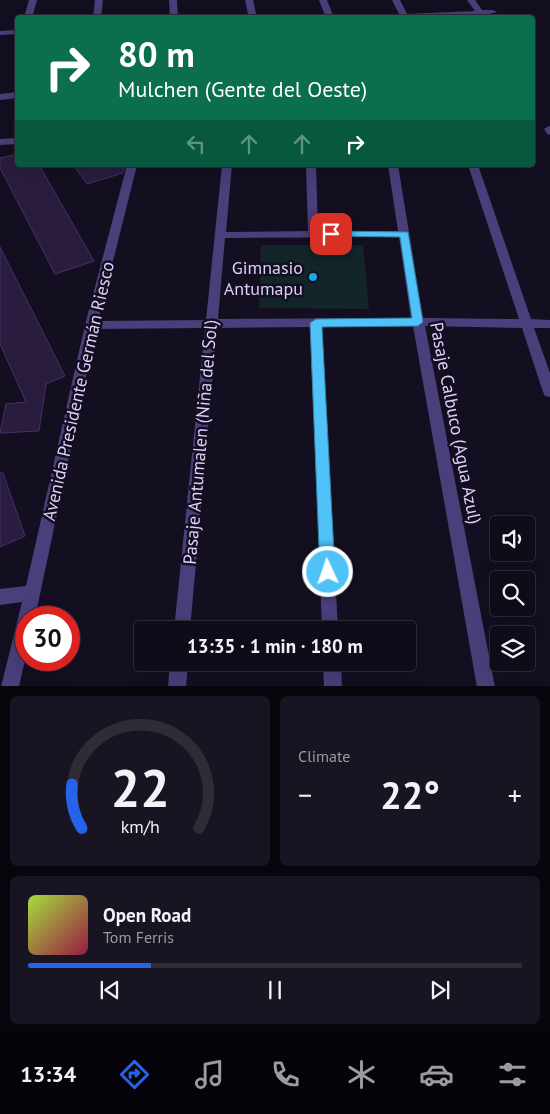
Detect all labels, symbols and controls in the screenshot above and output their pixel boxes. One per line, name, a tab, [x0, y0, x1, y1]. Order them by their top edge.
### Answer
text: 80 m	[118, 31, 195, 77]
icon: right	[35, 35, 100, 100]
text: Mulchen (Gente del Oeste)	[118, 75, 367, 103]
icon: left	[182, 130, 210, 158]
icon: ahead	[235, 130, 263, 158]
icon: ahead	[288, 130, 316, 158]
icon: right	[341, 130, 369, 158]
pin	[310, 213, 352, 255]
icon: arrive	[317, 220, 345, 248]
place label: Gimnasio Antumapu	[224, 256, 303, 300]
street label: Avenida Presidente Germán Riesco	[37, 259, 119, 523]
marker: Gimnasio Antumapu	[307, 271, 319, 283]
street label: Pasaje Antumalen (Niña del Sol)	[178, 319, 222, 565]
street label: Pasaje Calbuco (Agua Azul)	[425, 320, 487, 526]
map controls	[490, 516, 535, 671]
button: sound	[490, 516, 535, 561]
position arrow	[301, 545, 353, 597]
button: search	[490, 571, 535, 616]
speed limit sign: 30	[15, 606, 80, 671]
button: layers	[490, 626, 535, 671]
text: 13:35 · 1 min · 180 m	[187, 634, 363, 658]
text: Climate	[298, 746, 350, 766]
text: 22	[111, 754, 169, 821]
text: 22°	[380, 770, 440, 819]
text: −	[298, 776, 312, 813]
text: +	[508, 776, 522, 813]
text: km/h	[120, 815, 160, 838]
text: Open Road	[103, 903, 191, 927]
text: Tom Ferris	[103, 927, 174, 947]
icon: previous	[96, 976, 124, 1004]
icon: pause	[261, 976, 289, 1004]
icon: next	[426, 976, 454, 1004]
icon: directions	[117, 1057, 152, 1092]
icon: music	[192, 1057, 227, 1092]
icon: phone	[268, 1057, 303, 1092]
icon: climate	[344, 1057, 379, 1092]
icon: car	[419, 1057, 454, 1092]
icon: filters	[495, 1057, 530, 1092]
text: 13:34	[20, 1060, 76, 1088]

